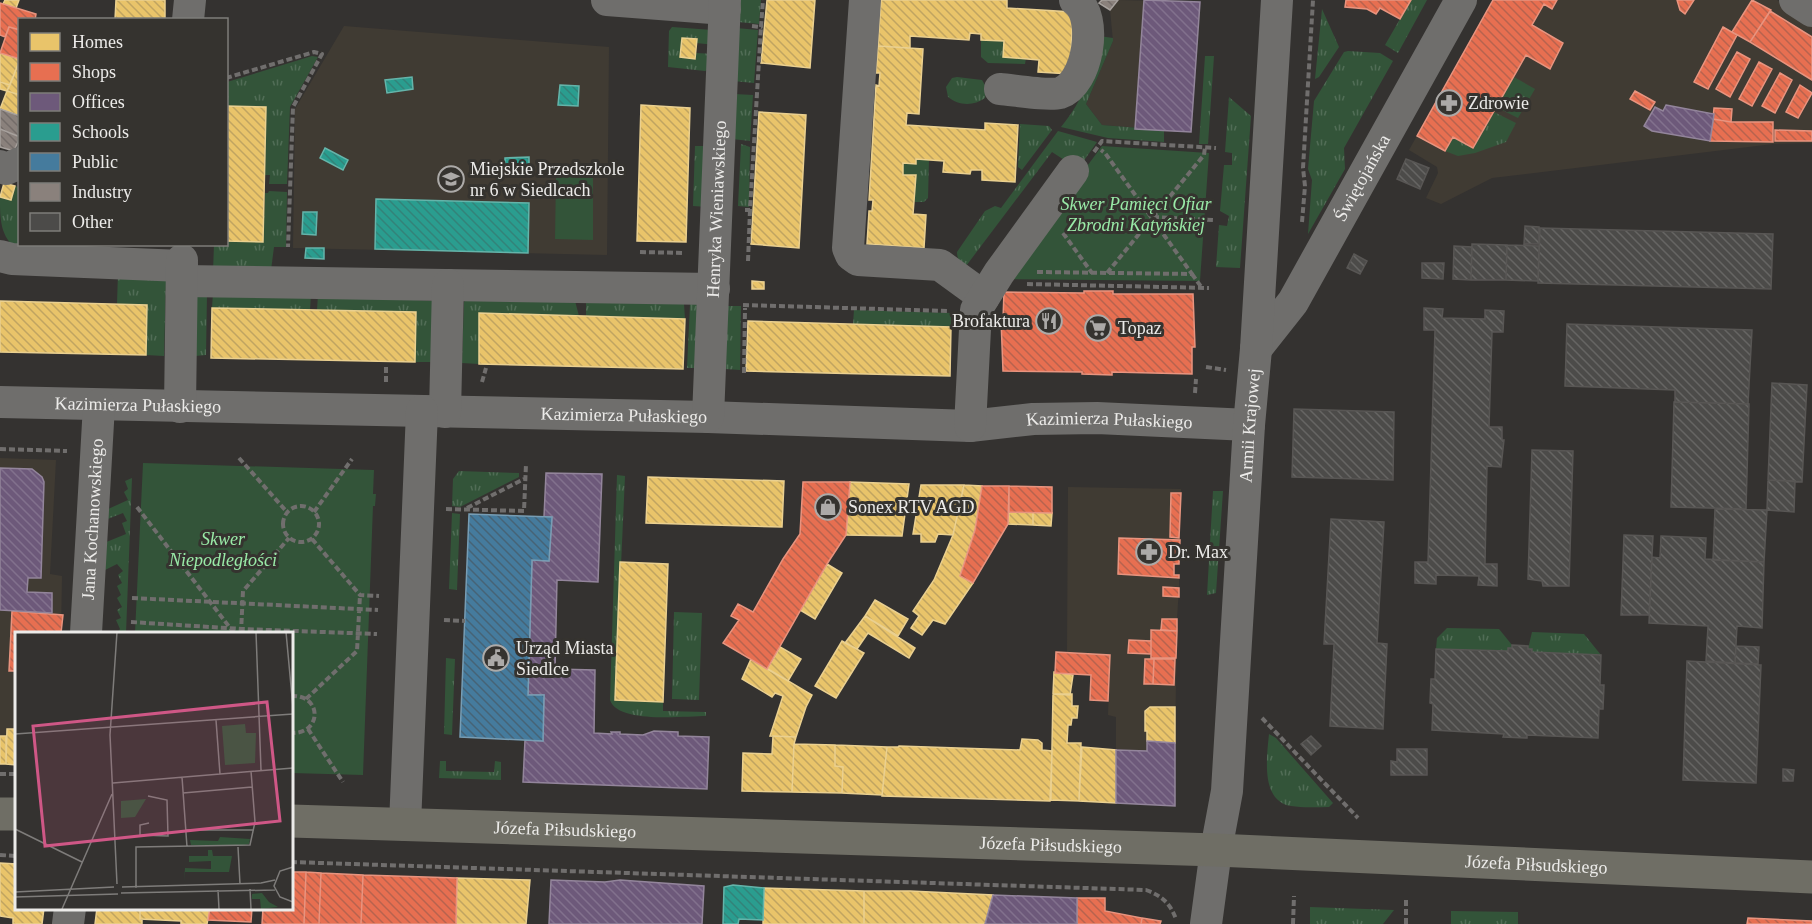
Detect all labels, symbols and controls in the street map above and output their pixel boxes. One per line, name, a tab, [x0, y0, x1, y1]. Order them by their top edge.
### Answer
legend	[18, 18, 228, 246]
text: Homes	[72, 32, 123, 52]
text: Shops	[72, 62, 116, 82]
pharmacy icon: Zdrowie	[1434, 88, 1464, 118]
text: Offices	[72, 92, 125, 112]
place label: Zdrowie	[1468, 93, 1529, 113]
street label: Henryka Wieniawskiego	[703, 120, 730, 298]
text: Schools	[72, 122, 129, 142]
street label: Świętojańska	[1329, 131, 1394, 225]
text: Public	[72, 152, 118, 172]
place label: Miejskie Przedszkole nr 6 w Siedlcach	[470, 159, 624, 200]
school or university icon: Miejskie Przedszkole nr 6 w Siedlcach	[436, 164, 466, 194]
text: Industry	[72, 182, 132, 202]
park label: Skwer Pamięci Ofiar Zbrodni Katyńskiej	[1061, 194, 1212, 235]
text: Other	[72, 212, 113, 232]
restaurant icon: Brofaktura	[1034, 306, 1064, 336]
place label: Brofaktura	[952, 311, 1030, 331]
supermarket icon: Topaz	[1083, 313, 1113, 343]
place label: Topaz	[1118, 318, 1162, 338]
street label: Armii Krajowej	[1236, 367, 1264, 483]
street label: Kazimierza Pułaskiego	[54, 393, 221, 417]
street label: Kazimierza Pułaskiego	[540, 403, 707, 427]
street label: Kazimierza Pułaskiego	[1025, 408, 1193, 432]
street label: Jana Kochanowskiego	[78, 438, 107, 600]
shop icon: Sonex RTV AGD	[813, 492, 843, 522]
place label: Sonex RTV AGD	[848, 497, 975, 517]
park label: Skwer Niepodległości	[168, 529, 277, 570]
pharmacy icon: Dr. Max	[1134, 537, 1164, 567]
place label: Dr. Max	[1168, 542, 1228, 562]
inset map	[15, 632, 292, 909]
place label: Urząd Miasta Siedlce	[516, 638, 613, 679]
public building icon: Urząd Miasta Siedlce	[481, 643, 511, 673]
street label: Józefa Piłsudskiego	[493, 817, 636, 842]
street label: Józefa Piłsudskiego	[979, 833, 1122, 857]
street label: Józefa Piłsudskiego	[1465, 851, 1608, 878]

